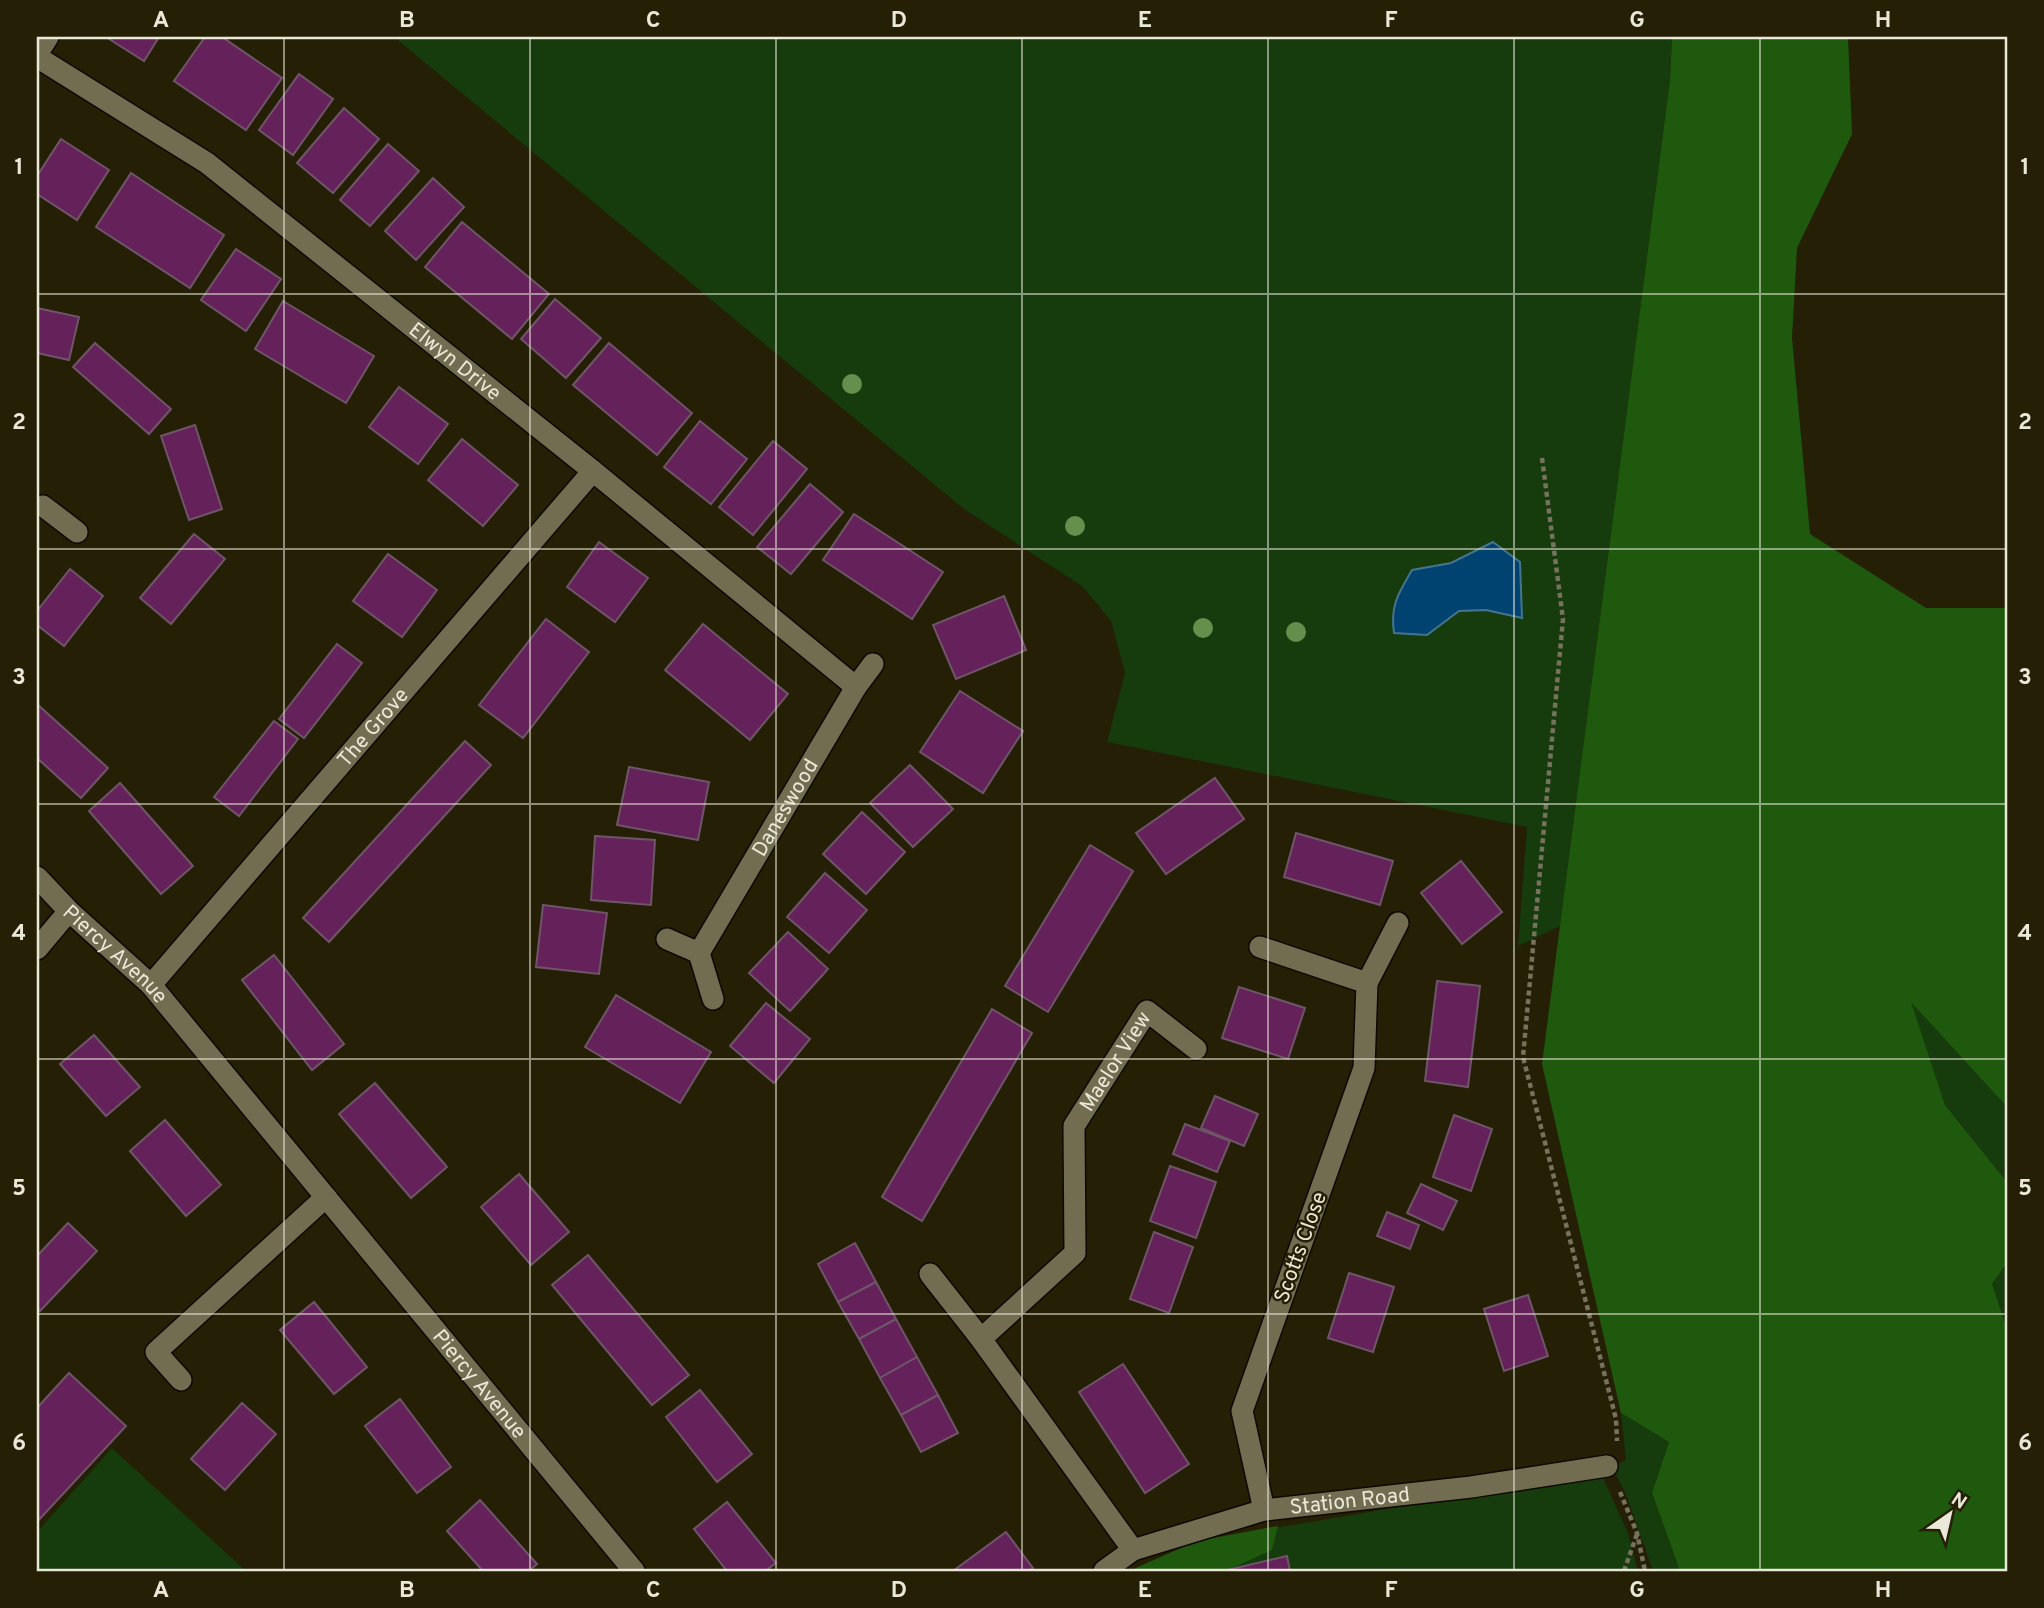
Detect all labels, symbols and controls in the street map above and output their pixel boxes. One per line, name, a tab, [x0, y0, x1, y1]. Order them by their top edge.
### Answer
text: A	[153, 7, 169, 36]
text: B	[399, 7, 415, 36]
text: C	[646, 7, 660, 36]
text: D	[891, 7, 907, 36]
text: E	[1138, 7, 1152, 36]
text: F	[1384, 7, 1398, 36]
text: G	[1629, 7, 1645, 36]
text: H	[1875, 7, 1891, 36]
text: 1	[14, 154, 24, 183]
text: 1	[2020, 154, 2030, 183]
street label: Elwyn Drive	[403, 317, 506, 407]
text: 2	[12, 409, 26, 438]
text: 2	[2018, 409, 2032, 438]
text: 3	[12, 664, 26, 693]
text: 3	[2018, 664, 2032, 693]
street label: The Grove	[332, 683, 415, 774]
street label: Daneswood	[747, 755, 825, 862]
street label: Piercy Avenue	[56, 900, 173, 1010]
text: 4	[12, 920, 26, 949]
text: 4	[2018, 920, 2032, 949]
street label: Maelor View	[1074, 1007, 1158, 1117]
text: 5	[12, 1175, 26, 1204]
text: 5	[2018, 1175, 2032, 1204]
street label: Scotts Close	[1269, 1188, 1334, 1307]
street label: Piercy Avenue	[426, 1325, 532, 1445]
text: 6	[12, 1430, 26, 1459]
text: 6	[2018, 1430, 2032, 1459]
north arrow	[1914, 1478, 1984, 1548]
street label: Station Road	[1288, 1482, 1411, 1522]
text: N	[1946, 1488, 1971, 1515]
text: A	[153, 1577, 169, 1606]
text: B	[399, 1577, 415, 1606]
text: C	[646, 1577, 660, 1606]
text: D	[891, 1577, 907, 1606]
text: E	[1138, 1577, 1152, 1606]
text: F	[1384, 1577, 1398, 1606]
text: G	[1629, 1577, 1645, 1606]
text: H	[1875, 1577, 1891, 1606]

